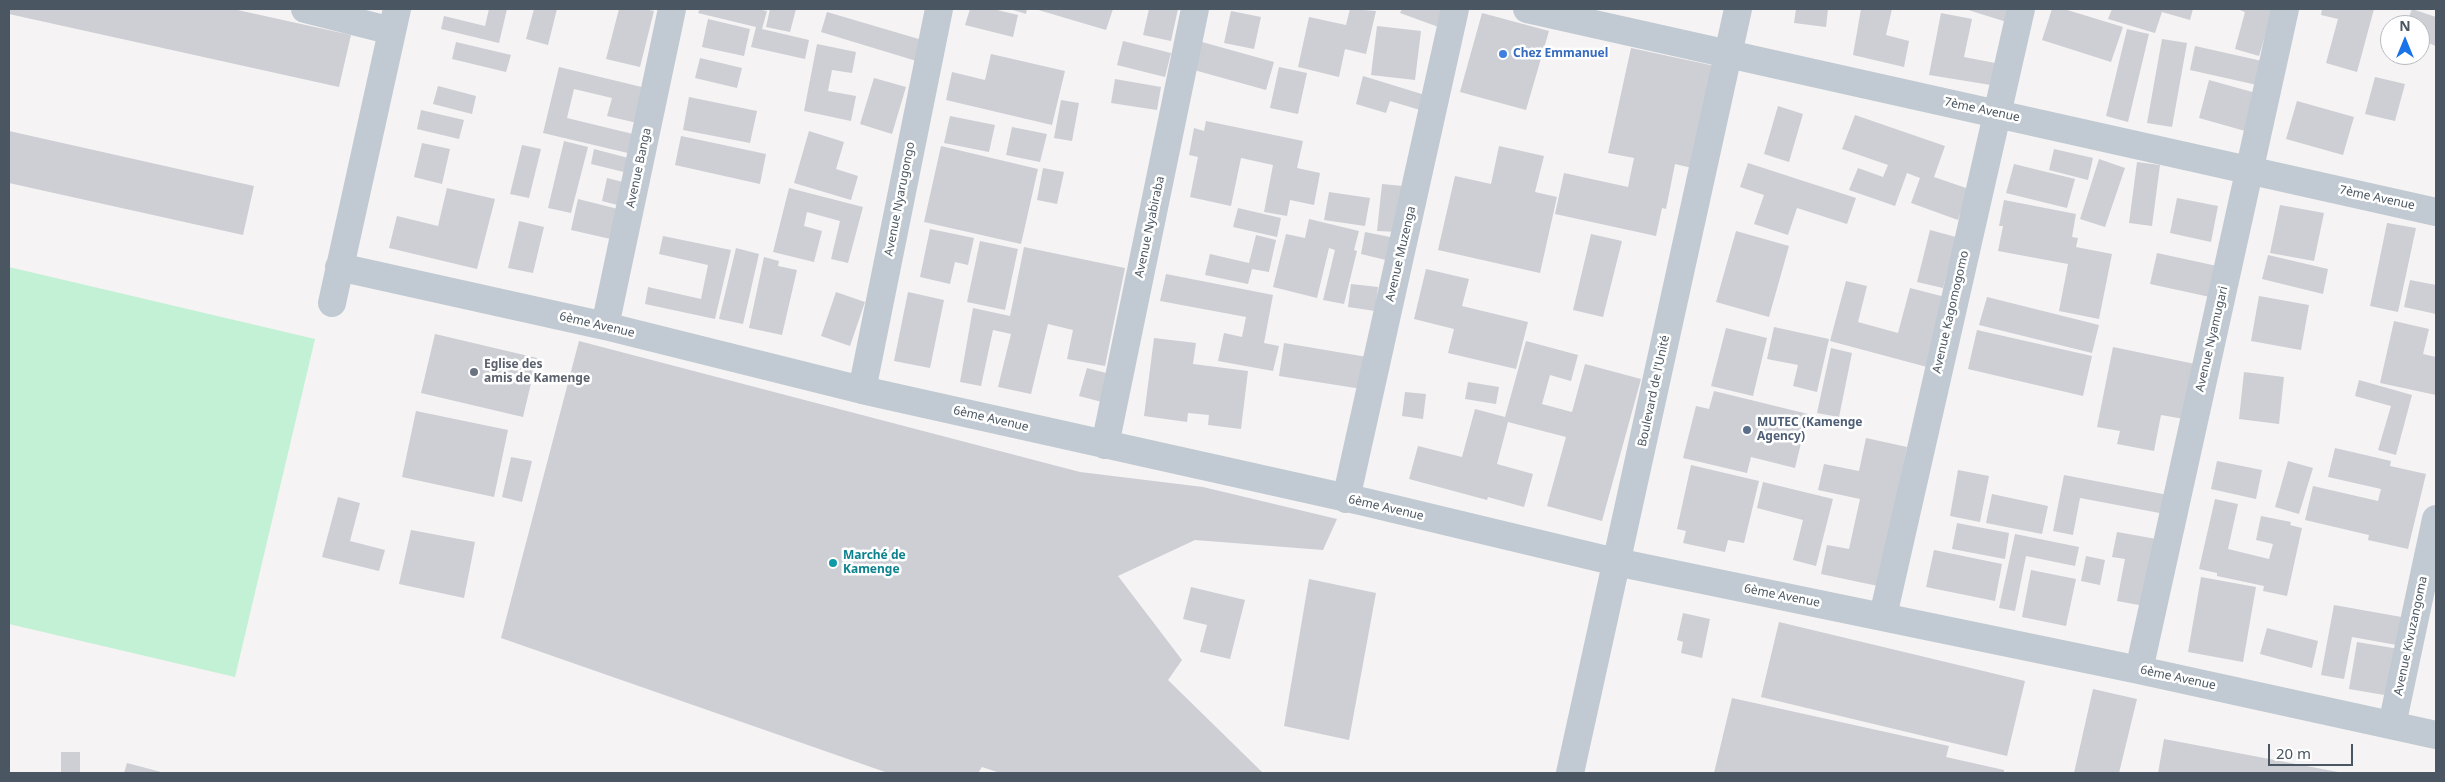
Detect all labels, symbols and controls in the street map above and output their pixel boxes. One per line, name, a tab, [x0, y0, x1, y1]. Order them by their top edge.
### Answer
north arrow	[2380, 15, 2430, 65]
text: N	[2399, 16, 2411, 35]
place label: Chez Emmanuel	[1513, 47, 1608, 61]
marker: Chez Emmanuel	[1497, 48, 1509, 60]
street label: 7ème Avenue	[1943, 95, 2021, 125]
street label: Avenue Banga	[624, 127, 654, 209]
street label: Avenue Nyarugongo	[882, 141, 918, 257]
street label: Avenue Nyabiraba	[1132, 175, 1168, 279]
street label: 7ème Avenue	[2338, 183, 2416, 213]
street label: Avenue Muzenga	[1383, 205, 1419, 303]
street label: Avenue Kagomogomo	[1930, 249, 1972, 375]
street label: Avenue Nyamugari	[2193, 285, 2231, 393]
street label: 6ème Avenue	[558, 309, 636, 341]
street label: Boulevard de l'Unité	[1635, 334, 1673, 448]
place label: Eglise des amis de Kamenge	[484, 358, 590, 386]
marker: Eglise des amis de Kamenge	[468, 366, 480, 378]
street label: 6ème Avenue	[952, 403, 1030, 435]
place label: MUTEC (Kamenge Agency)	[1757, 416, 1862, 444]
marker: MUTEC (Kamenge Agency)	[1741, 424, 1753, 436]
street label: 6ème Avenue	[1347, 492, 1425, 524]
place label: Marché de Kamenge	[843, 549, 906, 577]
marker: Marché de Kamenge	[827, 557, 839, 569]
street label: Avenue Kivuzangoma	[2391, 575, 2431, 697]
street label: 6ème Avenue	[1743, 582, 1821, 610]
street label: 6ème Avenue	[2139, 663, 2217, 693]
scale bar	[2270, 734, 2355, 766]
text: 20 m	[2276, 743, 2311, 763]

